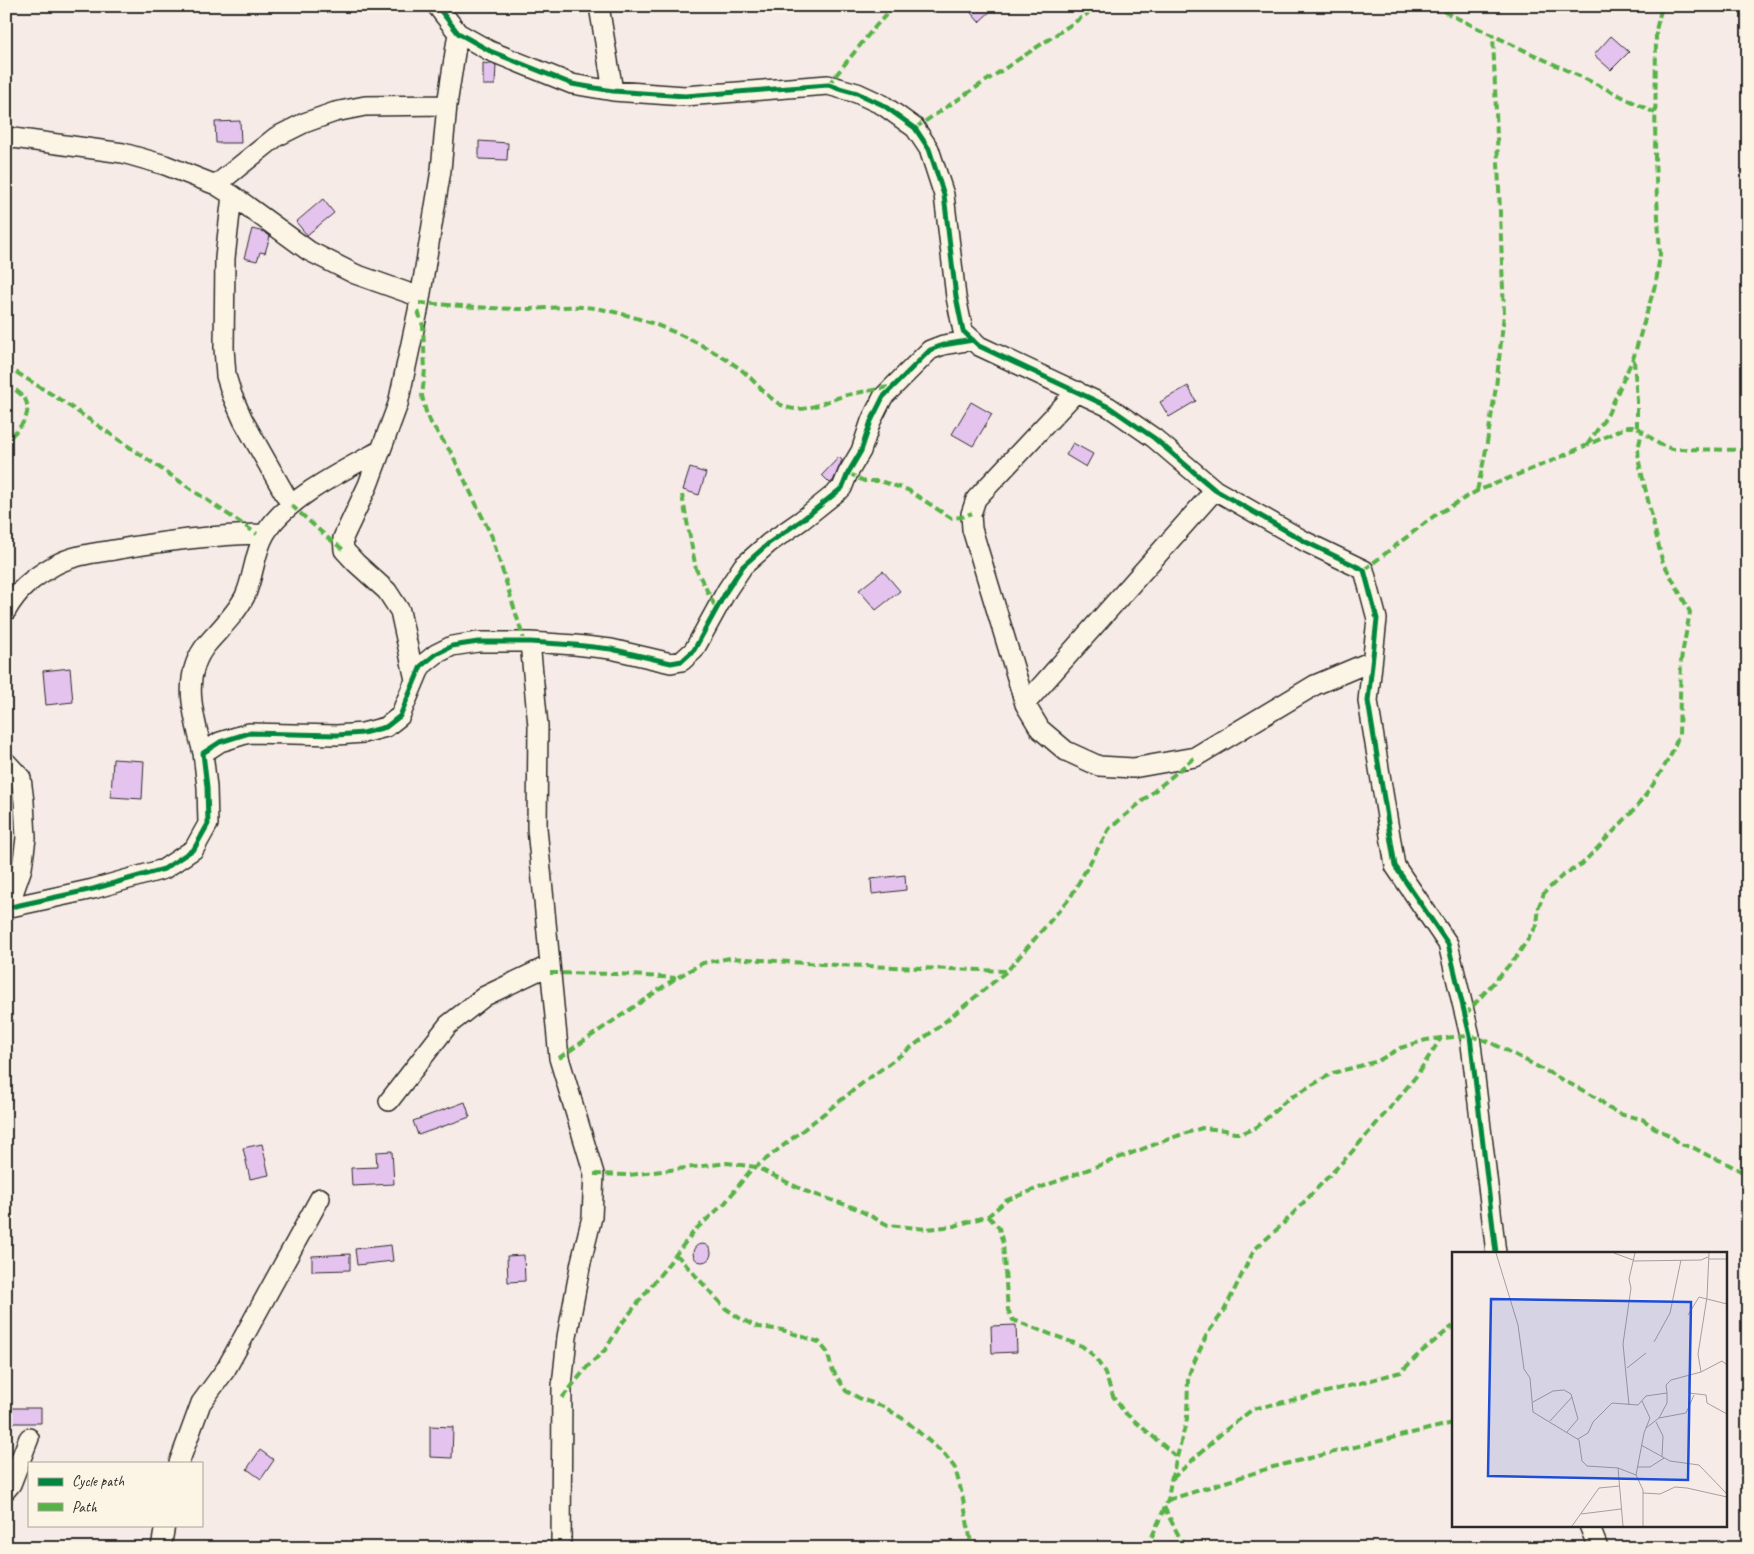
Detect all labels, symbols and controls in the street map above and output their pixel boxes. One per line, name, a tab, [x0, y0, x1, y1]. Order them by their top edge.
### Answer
inset map	[1452, 1252, 1726, 1526]
legend	[28, 1462, 202, 1526]
text: Cycle path	[72, 1472, 124, 1491]
text: Path	[72, 1498, 98, 1517]

